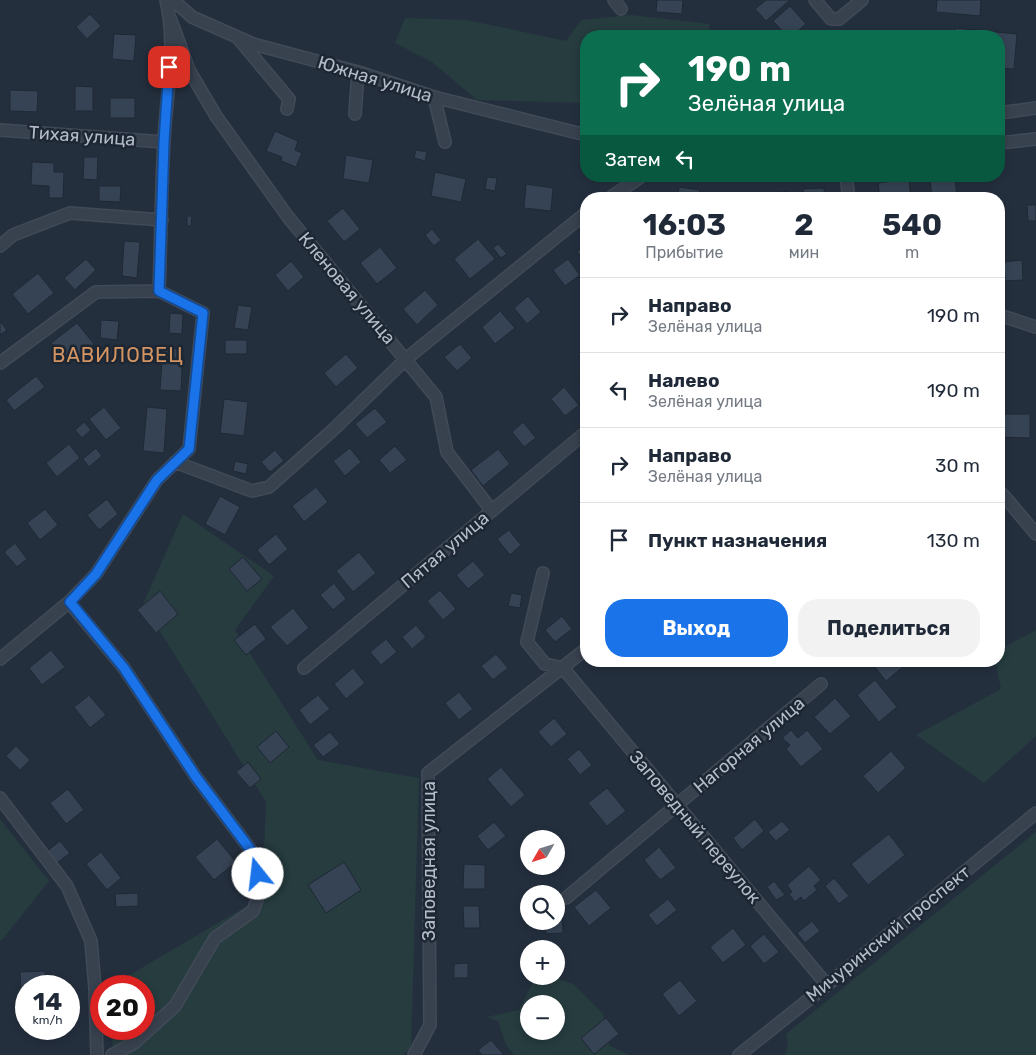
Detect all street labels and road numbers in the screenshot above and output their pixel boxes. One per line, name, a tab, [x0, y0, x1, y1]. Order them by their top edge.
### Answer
street label: Южная улица	[315, 51, 435, 107]
street label: Тихая улица	[28, 121, 136, 151]
street label: Кленовая улица	[294, 228, 400, 348]
street label: Пятая улица	[397, 507, 493, 593]
street label: Нагорная улица	[689, 692, 809, 798]
street label: Заповедный переулок	[625, 746, 766, 908]
street label: Заповедная улица	[418, 781, 440, 941]
street label: Мичуринский проспект	[801, 861, 975, 1007]

